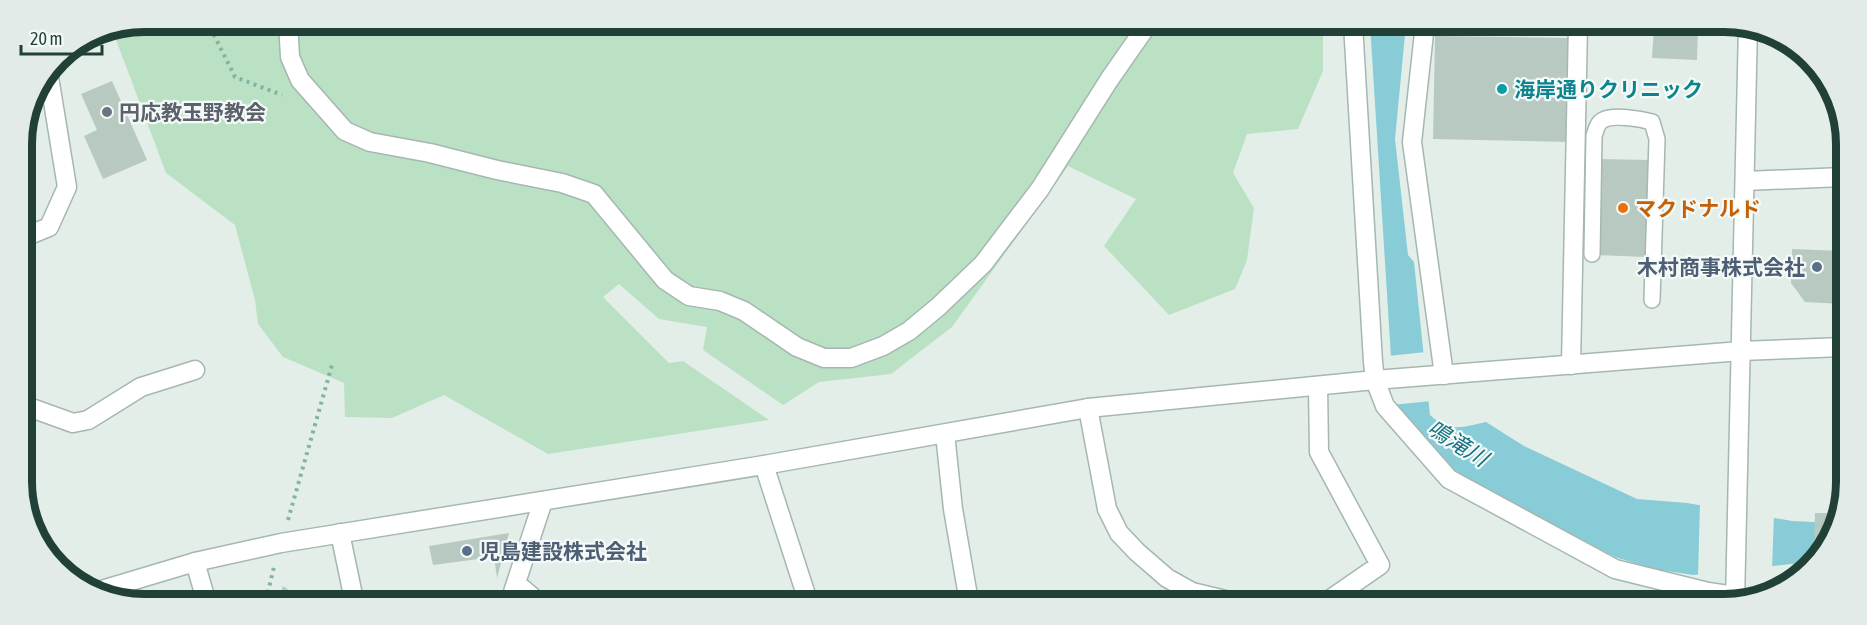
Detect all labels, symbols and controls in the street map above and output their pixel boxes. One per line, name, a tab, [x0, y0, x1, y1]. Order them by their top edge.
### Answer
scale bar	[21, 18, 102, 56]
text: 20 m	[30, 28, 62, 49]
place label: 海岸通りクリニック	[1514, 77, 1703, 101]
marker: 海岸通りクリニック	[1495, 82, 1509, 96]
place label: 円応教玉野教会	[119, 100, 266, 124]
marker: 円応教玉野教会	[100, 105, 114, 119]
place label: マクドナルド	[1635, 196, 1761, 220]
marker: マクドナルド	[1616, 201, 1630, 215]
place label: 木村商事株式会社	[1637, 255, 1805, 279]
marker: 木村商事株式会社	[1810, 260, 1824, 274]
water label: 鳴滝川	[1423, 414, 1495, 473]
place label: 児島建設株式会社	[479, 539, 647, 563]
marker: 児島建設株式会社	[460, 544, 474, 558]

